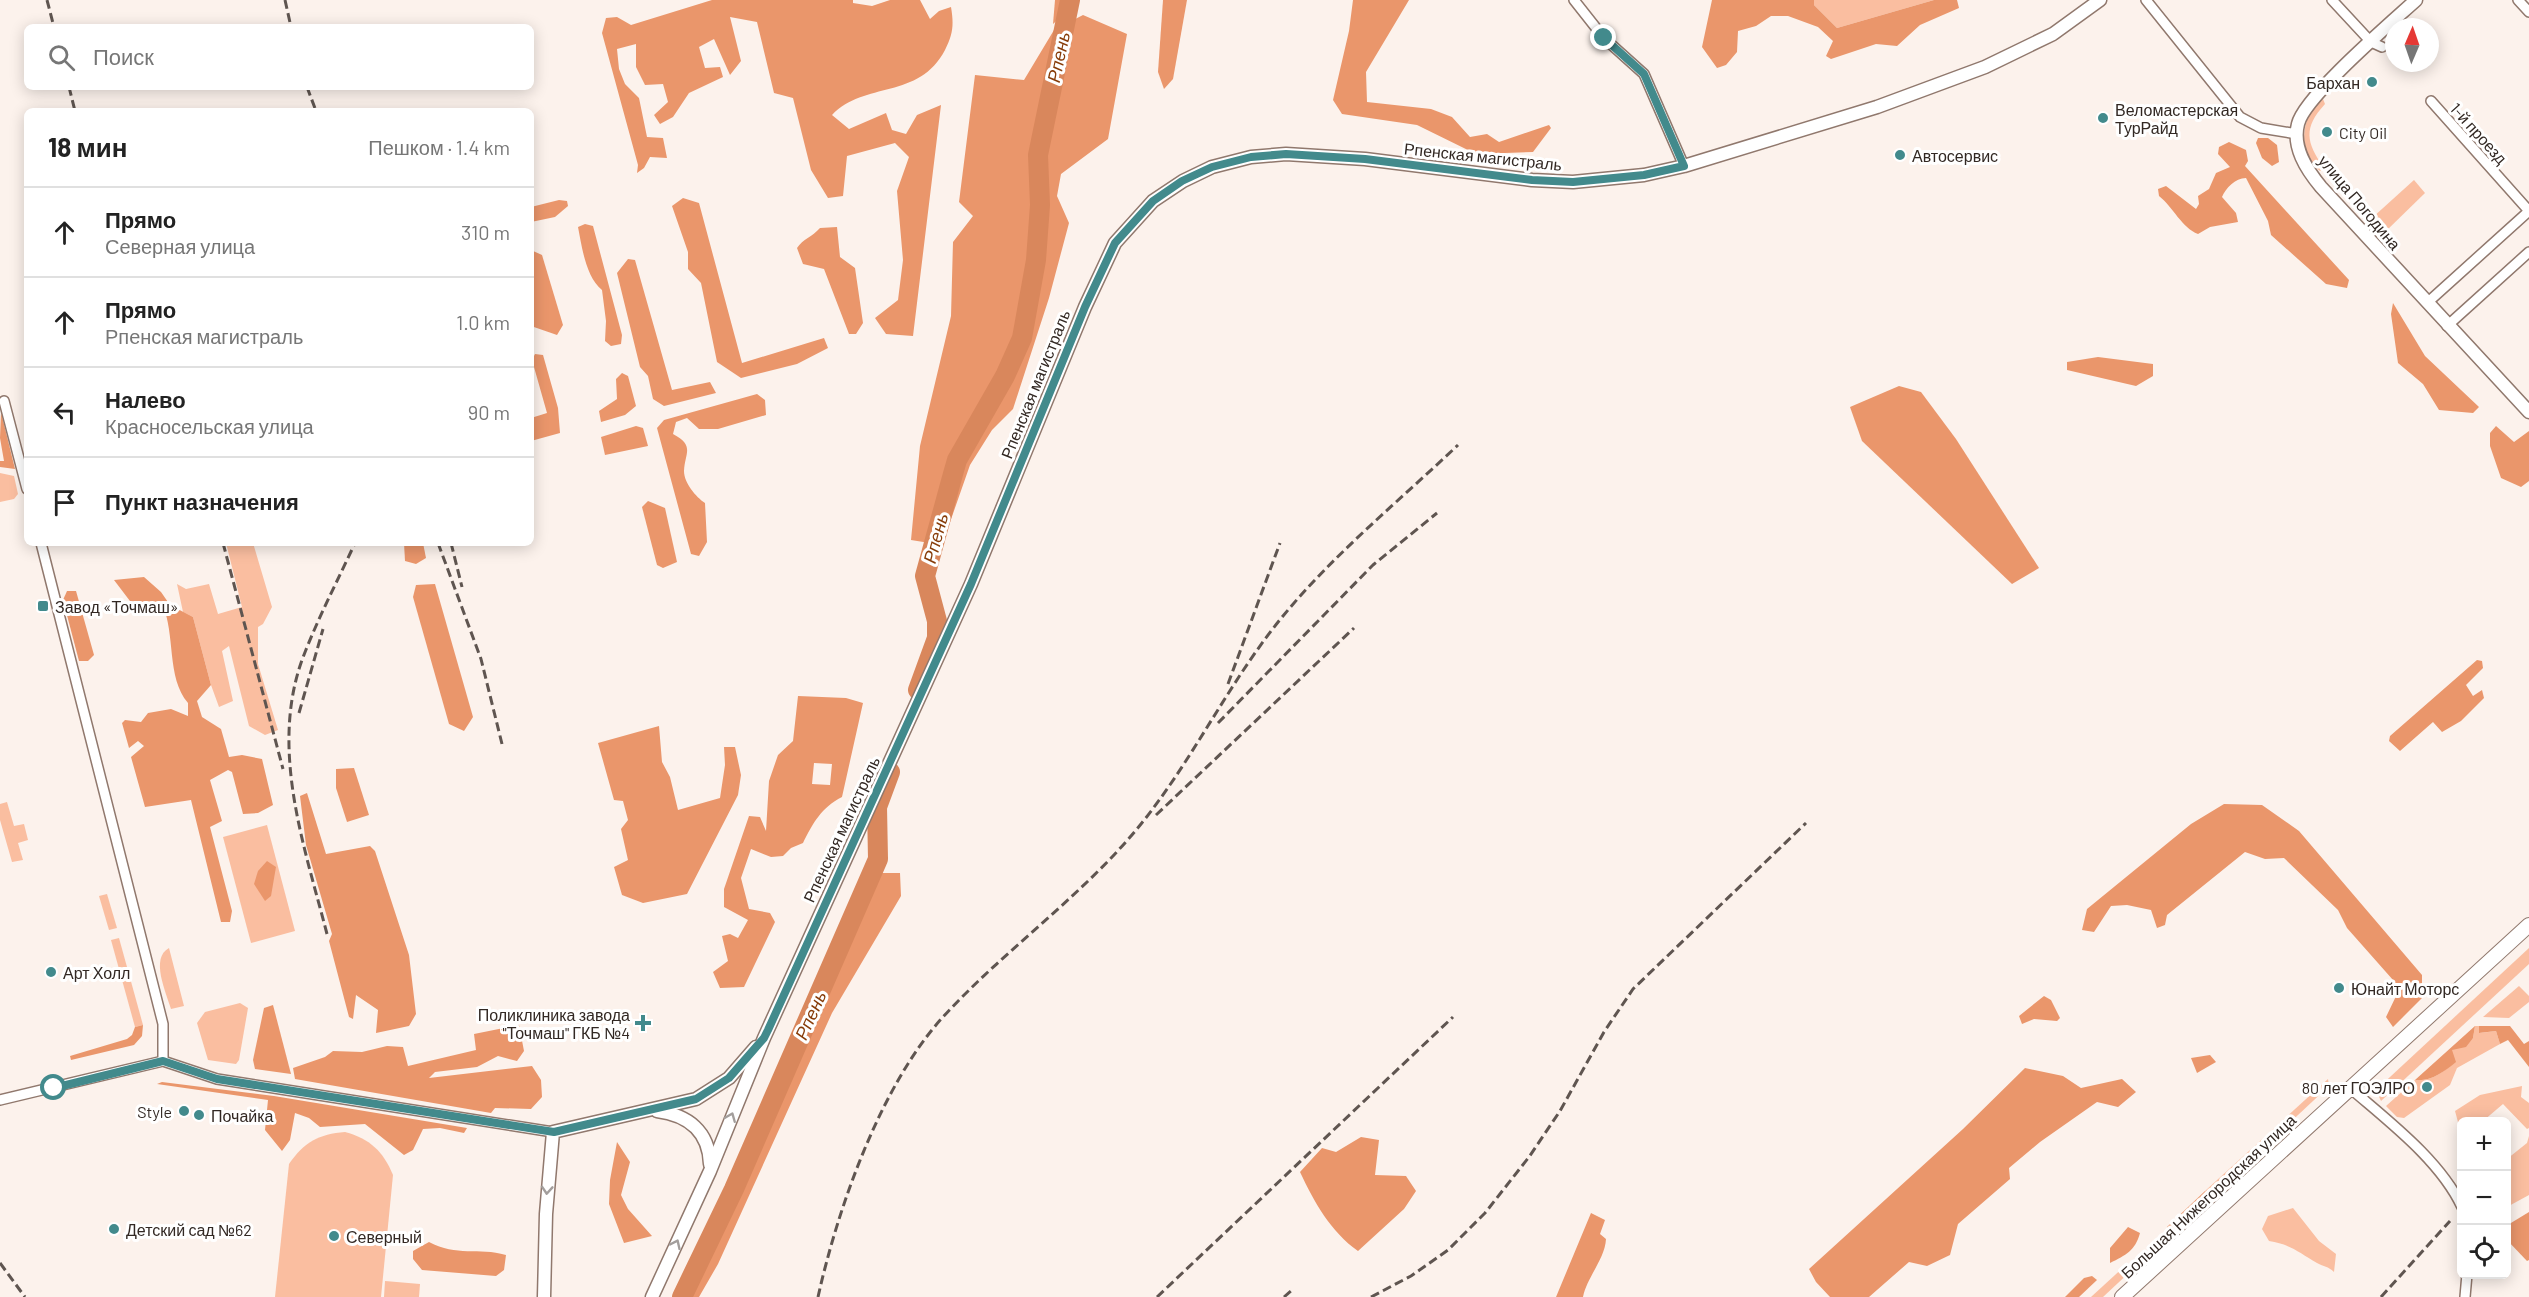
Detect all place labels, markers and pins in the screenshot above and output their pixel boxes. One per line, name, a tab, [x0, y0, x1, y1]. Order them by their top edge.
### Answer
place label: Бархан	[2306, 73, 2360, 92]
marker: Бархан	[2365, 75, 2379, 89]
place label: Веломастерская ТурРайд	[2115, 100, 2238, 137]
marker: Веломастерская ТурРайд	[2096, 111, 2110, 125]
place label: City Oil	[2339, 123, 2387, 142]
marker: City Oil	[2320, 125, 2334, 139]
place label: Автосервис	[1912, 146, 1998, 165]
marker: Автосервис	[1893, 148, 1907, 162]
place label: Завод «Точмаш»	[55, 597, 178, 616]
marker: Завод «Точмаш»	[36, 599, 50, 613]
place label: Арт Холл	[63, 963, 130, 982]
marker: Арт Холл	[44, 965, 58, 979]
place label: Юнайт Моторс	[2351, 979, 2459, 998]
marker: Юнайт Моторс	[2332, 981, 2346, 995]
place label: Поликлиника завода "Точмаш" ГКБ №4	[478, 1005, 630, 1042]
marker: Поликлиника завода "Точмаш" ГКБ №4	[634, 1014, 652, 1032]
place label: 80 лет ГОЭЛРО	[2302, 1078, 2415, 1097]
marker: 80 лет ГОЭЛРО	[2420, 1080, 2434, 1094]
place label: Style	[137, 1102, 172, 1121]
marker: Style	[177, 1104, 191, 1118]
place label: Почайка	[211, 1106, 274, 1125]
marker: Почайка	[192, 1108, 206, 1122]
place label: Детский сад №62	[126, 1220, 252, 1239]
marker: Детский сад №62	[107, 1222, 121, 1236]
place label: Северный	[346, 1227, 422, 1246]
marker: Северный	[327, 1229, 341, 1243]

